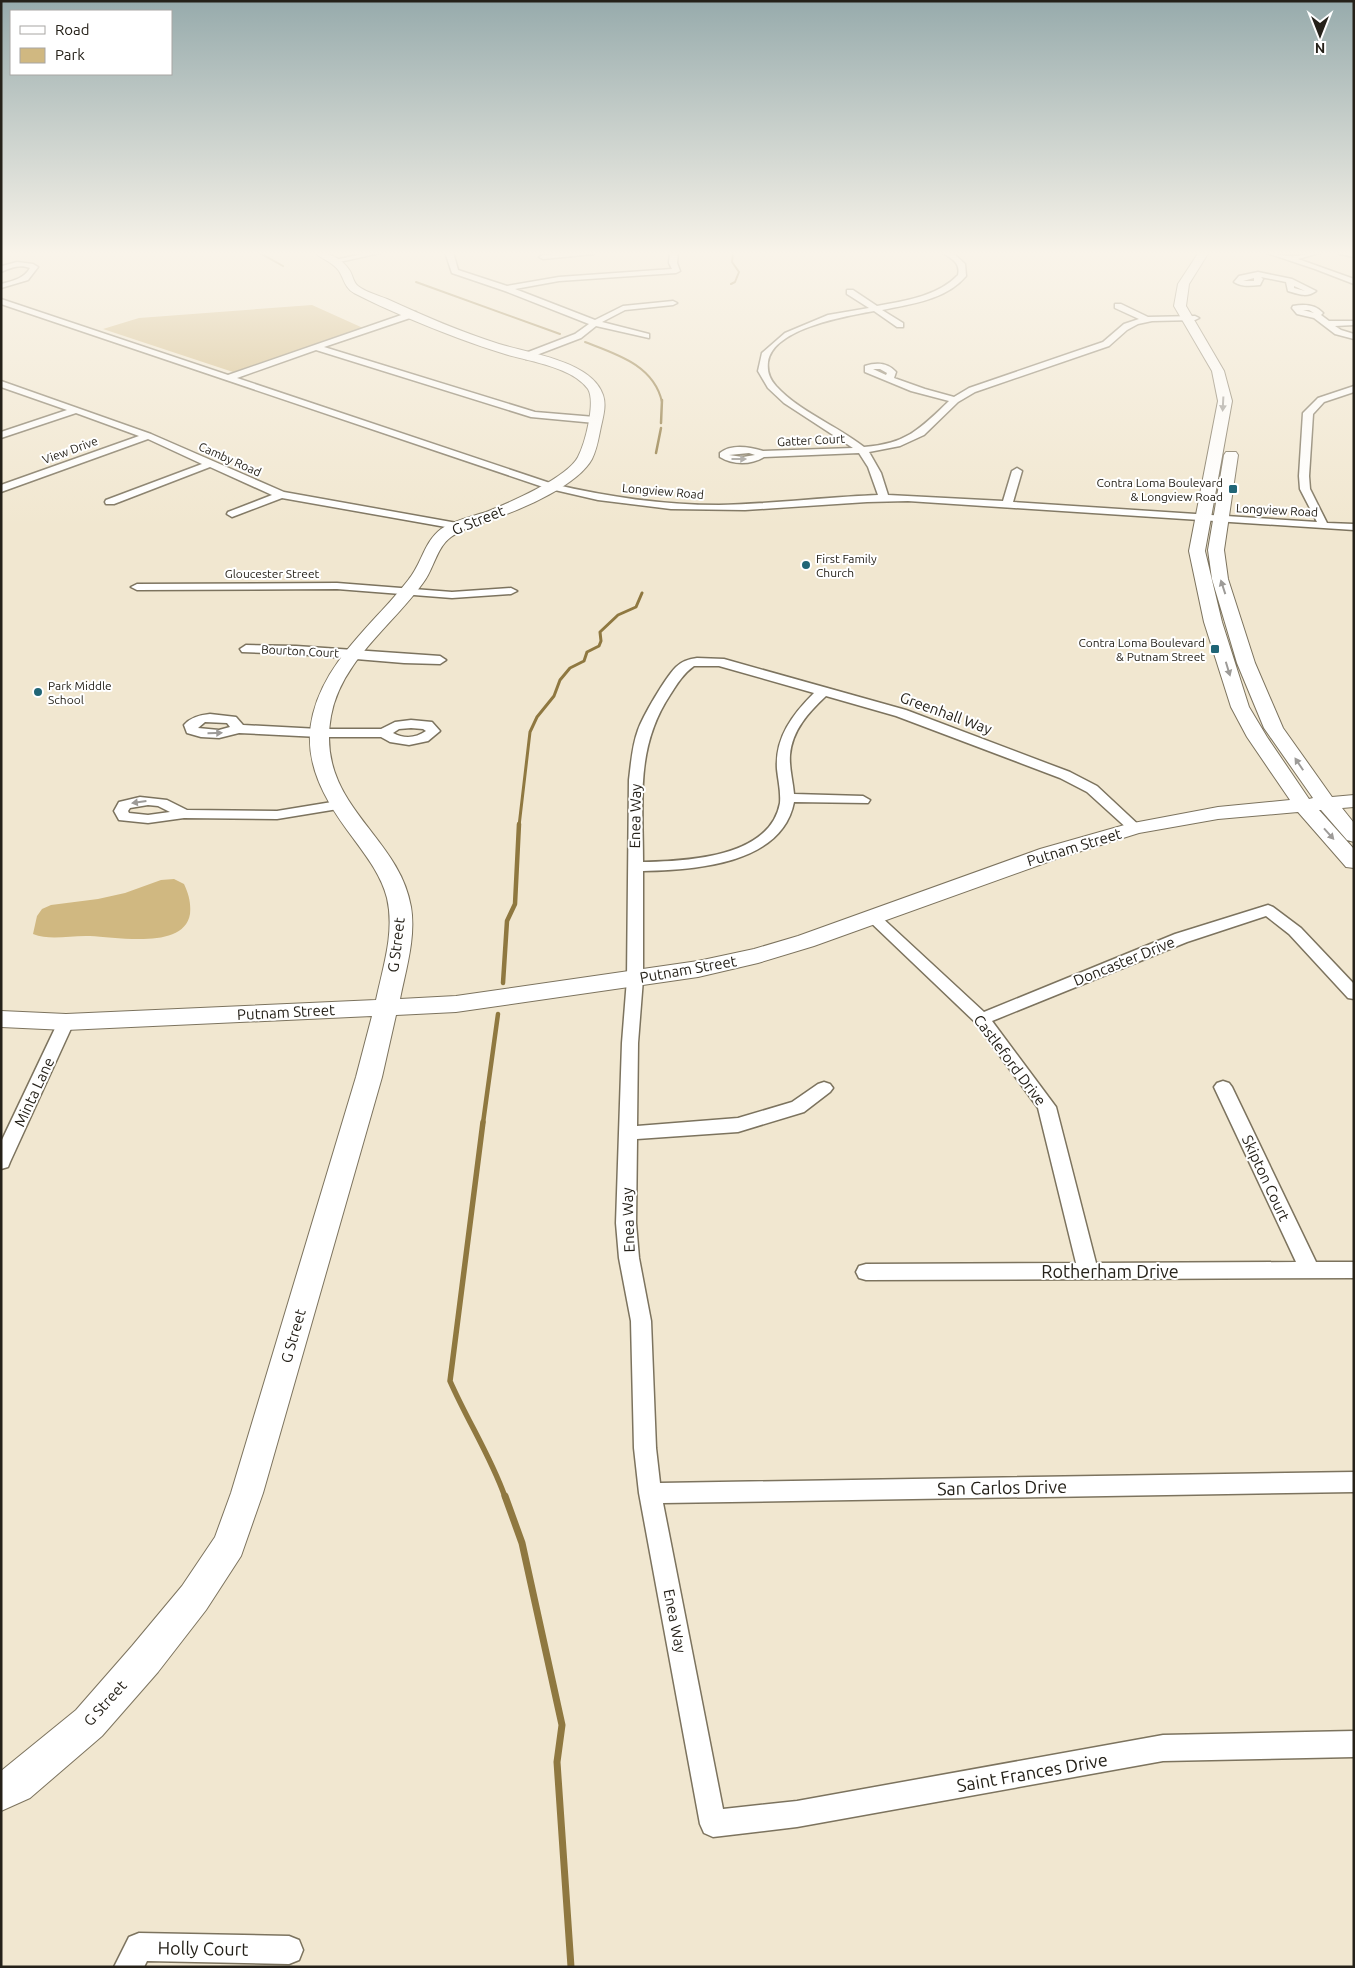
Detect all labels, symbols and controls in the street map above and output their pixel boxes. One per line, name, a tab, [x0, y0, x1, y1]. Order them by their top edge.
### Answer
legend	[10, 10, 172, 75]
north arrow	[1295, 10, 1345, 60]
text: Road	[55, 21, 90, 38]
text: N	[1315, 40, 1325, 56]
text: Park	[55, 46, 85, 63]
one-way arrow	[1219, 397, 1227, 413]
street label: Gatter Court	[777, 432, 846, 448]
street label: View Drive	[41, 434, 99, 466]
street label: Camby Road	[197, 439, 263, 479]
one-way arrow	[731, 455, 747, 463]
place label: Contra Loma Boulevard & Longview Road	[1096, 476, 1223, 503]
street label: Longview Road	[622, 481, 704, 501]
marker: Contra Loma Boulevard & Longview Road	[1227, 483, 1239, 495]
street label: Longview Road	[1236, 501, 1318, 519]
street label: G Street	[449, 502, 507, 538]
place label: First Family Church	[816, 552, 877, 579]
marker: First Family Church	[800, 559, 812, 571]
street label: Gloucester Street	[225, 567, 320, 580]
one-way arrow	[1218, 579, 1226, 594]
place label: Contra Loma Boulevard & Putnam Street	[1078, 636, 1205, 663]
street label: Bourton Court	[261, 642, 339, 660]
marker: Contra Loma Boulevard & Putnam Street	[1209, 643, 1221, 655]
one-way arrow	[1224, 661, 1232, 676]
place label: Park Middle School	[48, 679, 112, 706]
marker: Park Middle School	[32, 686, 44, 698]
street label: Greenhall Way	[898, 688, 994, 738]
one-way arrow	[207, 729, 223, 737]
one-way arrow	[1294, 757, 1304, 771]
street label: Enea Way	[626, 783, 644, 849]
one-way arrow	[130, 798, 146, 806]
street label: Putnam Street	[1025, 825, 1123, 869]
one-way arrow	[1323, 828, 1334, 841]
street label: G Street	[384, 916, 408, 973]
street label: Doncaster Drive	[1071, 933, 1177, 989]
street label: Putnam Street	[638, 952, 738, 986]
street label: Putnam Street	[237, 1001, 335, 1023]
street label: Castleford Drive	[970, 1011, 1050, 1109]
street label: Minta Lane	[11, 1055, 57, 1129]
street label: Skipton Court	[1239, 1132, 1293, 1224]
street label: Enea Way	[618, 1187, 638, 1253]
street label: Rotherham Drive	[1041, 1261, 1179, 1281]
street label: G Street	[277, 1307, 309, 1365]
street label: San Carlos Drive	[937, 1476, 1067, 1498]
street label: Enea Way	[660, 1588, 690, 1654]
street label: G Street	[80, 1677, 130, 1729]
street label: Saint Frances Drive	[955, 1749, 1109, 1795]
street label: Holly Court	[157, 1937, 249, 1959]

